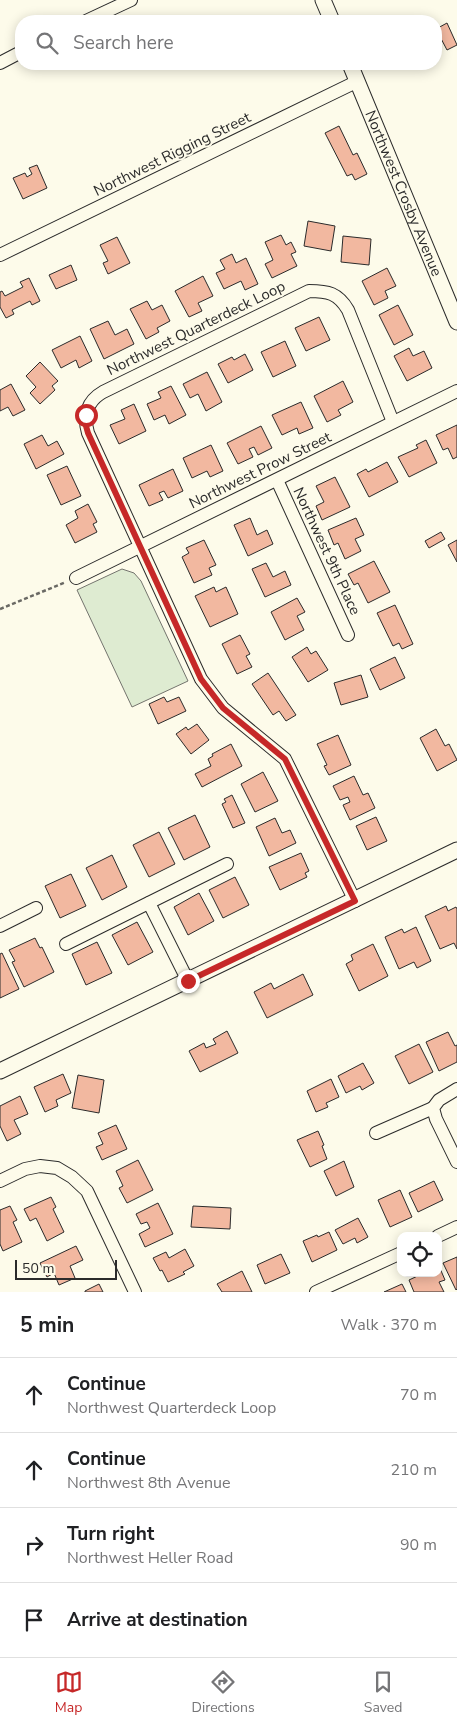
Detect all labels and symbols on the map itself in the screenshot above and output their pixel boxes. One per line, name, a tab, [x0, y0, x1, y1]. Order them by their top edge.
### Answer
street label: Northwest Rigging Street	[90, 107, 254, 201]
street label: Northwest Crosby Avenue	[360, 107, 447, 279]
street label: Northwest Quarterdeck Loop	[103, 276, 289, 380]
route start	[75, 404, 98, 427]
street label: Northwest Prow Street	[186, 427, 335, 513]
street label: Northwest 9th Place	[289, 484, 365, 618]
route end	[177, 970, 200, 993]
scale bar	[15, 1257, 118, 1280]

